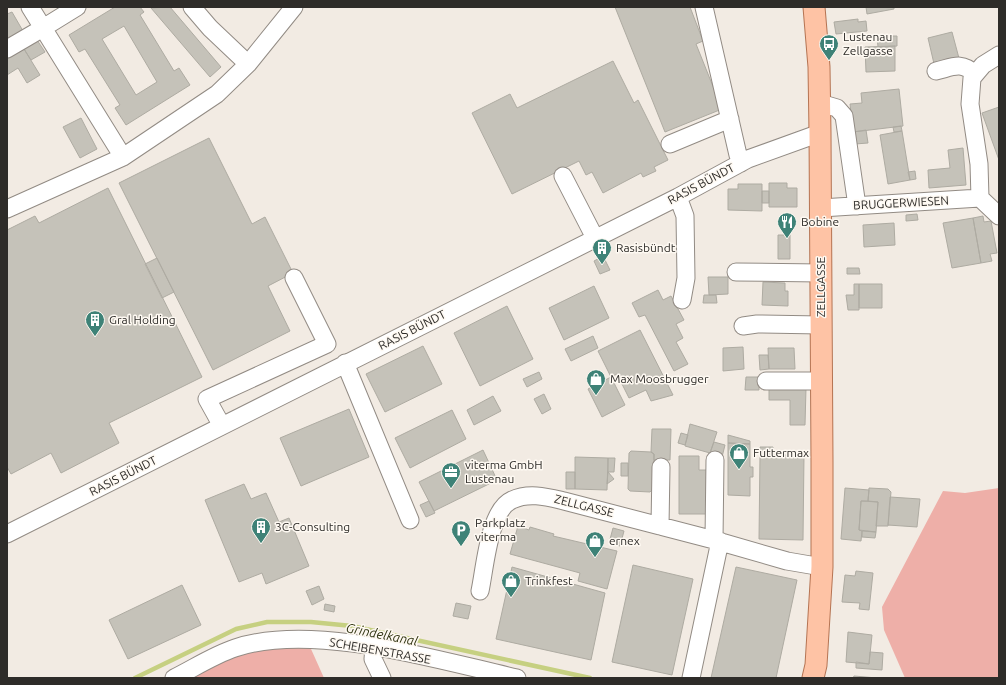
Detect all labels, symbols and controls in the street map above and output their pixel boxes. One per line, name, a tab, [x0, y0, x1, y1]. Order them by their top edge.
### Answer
place label: Lustenau Zellgasse	[843, 30, 893, 57]
bus stop icon: Lustenau Zellgasse	[818, 33, 840, 61]
street label: RASIS BÜNDT	[665, 160, 737, 207]
street label: BRUGGERWIESEN	[853, 193, 949, 212]
restaurant icon: Bobine	[776, 211, 798, 239]
place label: Bobine	[801, 215, 839, 228]
building icon: Rasisbündt	[591, 237, 613, 265]
place label: Rasisbündt	[616, 241, 676, 254]
street label: ZELLGASSE	[814, 256, 827, 317]
street label: RASIS BÜNDT	[376, 307, 448, 352]
building icon: Gral Holding	[84, 309, 106, 337]
place label: Gral Holding	[109, 313, 176, 326]
shop icon: Max Moosbrugger	[585, 368, 607, 396]
place label: Max Moosbrugger	[610, 372, 709, 385]
shop icon: Futtermax	[728, 442, 750, 470]
place label: Futtermax	[753, 446, 809, 459]
street label: RASIS BÜNDT	[87, 453, 159, 498]
place label: viterma GmbH Lustenau	[465, 458, 543, 485]
office icon: viterma GmbH Lustenau	[440, 461, 462, 489]
street label: ZELLGASSE	[553, 492, 615, 519]
building icon: 3C-Consulting	[250, 516, 272, 544]
place label: Parkplatz viterma	[475, 516, 526, 543]
parking icon: Parkplatz viterma	[450, 519, 472, 547]
place label: 3C-Consulting	[275, 520, 350, 533]
shop icon: ernex	[584, 530, 606, 558]
place label: ernex	[609, 534, 640, 547]
shop icon: Trinkfest	[500, 570, 522, 598]
place label: Trinkfest	[525, 574, 573, 587]
water label: Grindelkanal	[345, 620, 419, 648]
street label: SCHEIBENSTRASSE	[328, 635, 432, 666]

